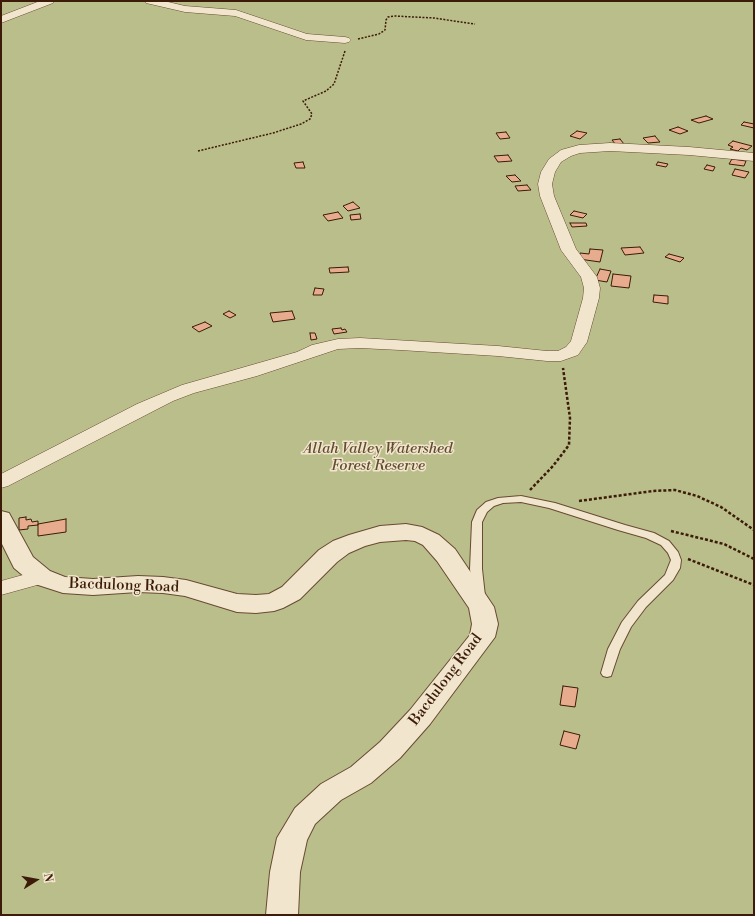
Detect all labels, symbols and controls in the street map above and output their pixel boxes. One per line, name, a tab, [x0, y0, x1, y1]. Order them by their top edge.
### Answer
park label: Allah Valley Watershed Forest Reserve	[304, 440, 452, 475]
street label: Bacdulong Road	[69, 575, 179, 597]
street label: Bacdulong Road	[406, 631, 486, 729]
north arrow	[16, 860, 56, 900]
text: N	[40, 872, 55, 883]

